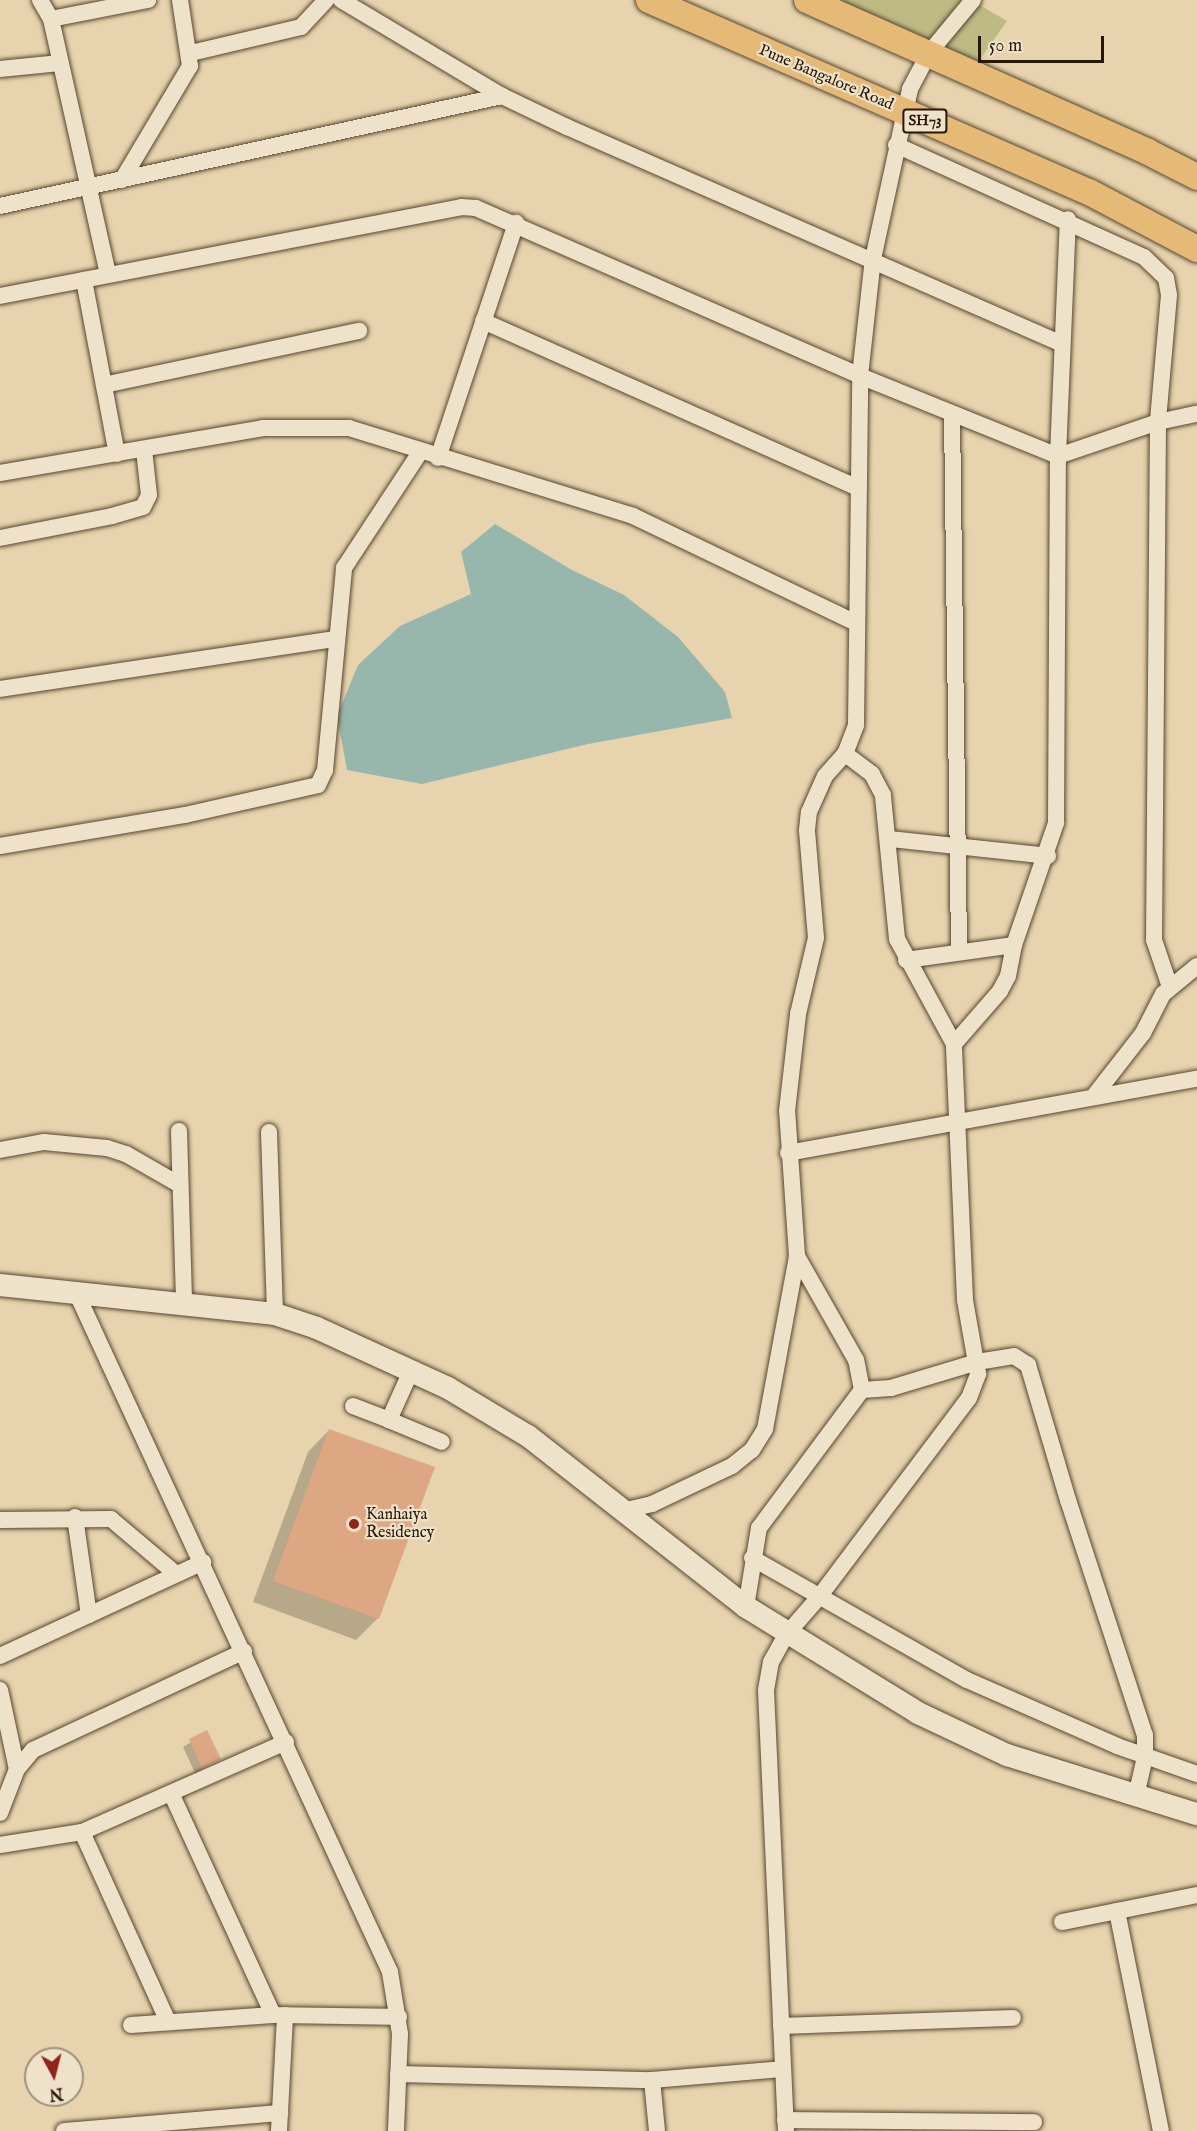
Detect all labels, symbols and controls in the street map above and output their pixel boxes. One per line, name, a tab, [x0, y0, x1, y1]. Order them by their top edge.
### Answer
scale bar	[981, 24, 1107, 62]
text: 50 m	[989, 35, 1022, 58]
street label: Pune Bangalore Road	[756, 41, 896, 115]
road number: SH73	[901, 109, 949, 133]
place label: Kanhaiya Residency	[366, 1505, 434, 1543]
marker: Kanhaiya Residency	[347, 1517, 361, 1531]
north arrow	[24, 2047, 84, 2107]
text: N	[48, 2082, 64, 2104]

